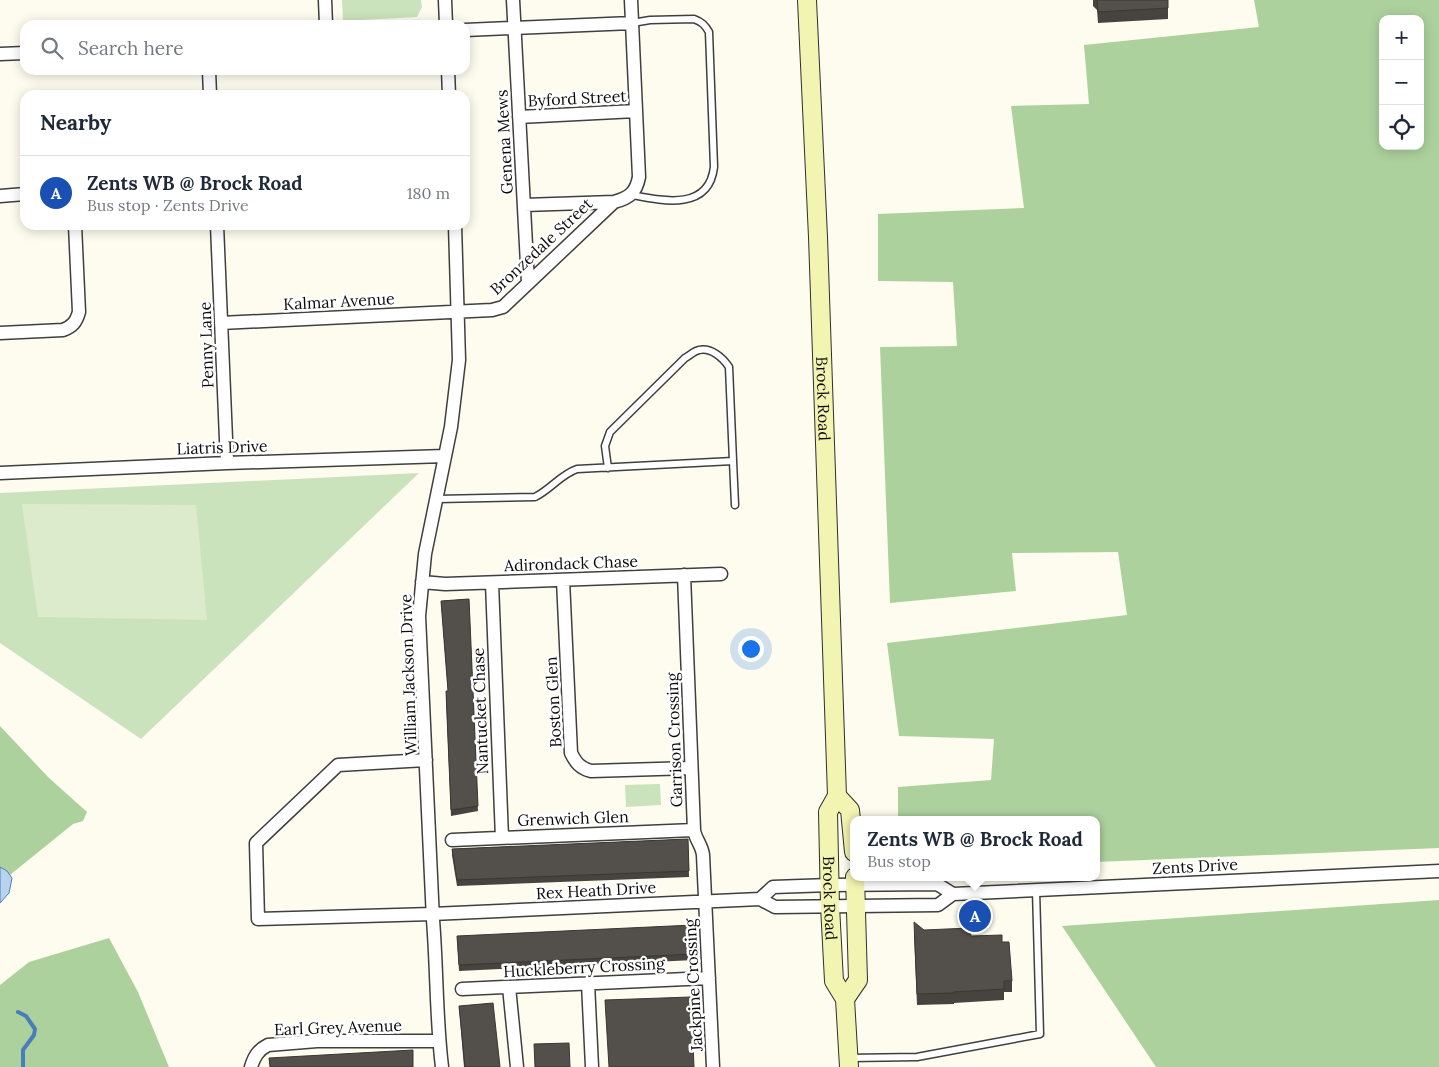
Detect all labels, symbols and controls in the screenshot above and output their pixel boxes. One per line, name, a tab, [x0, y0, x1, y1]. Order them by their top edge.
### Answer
map controls	[1379, 15, 1424, 150]
button: +	[1379, 15, 1424, 60]
search box	[20, 20, 470, 75]
icon: search	[38, 34, 66, 62]
text: Search here	[78, 36, 184, 60]
button: −	[1379, 60, 1424, 105]
street label: Byford Street	[527, 85, 628, 111]
street label: Genena Mews	[491, 89, 517, 195]
button: locate	[1379, 105, 1424, 150]
text: Nearby	[40, 109, 111, 136]
text: Zents WB @ Brock Road	[87, 171, 303, 195]
text: A	[51, 183, 61, 203]
text: 180 m	[407, 183, 450, 203]
street label: Bronzedale Street	[486, 193, 597, 299]
text: Bus stop · Zents Drive	[87, 195, 249, 215]
street label: Kalmar Avenue	[283, 288, 396, 314]
street label: Penny Lane	[194, 301, 218, 389]
street label: Brock Road	[812, 356, 835, 442]
street label: Liatris Drive	[176, 435, 268, 459]
street label: Adirondack Chase	[503, 551, 639, 575]
street label: William Jackson Drive	[395, 593, 421, 756]
your location	[738, 636, 764, 662]
street label: Nantucket Chase	[468, 647, 492, 775]
street label: Boston Glen	[541, 656, 565, 748]
street label: Garrison Crossing	[662, 671, 686, 808]
street label: Grenwich Glen	[517, 806, 629, 830]
popup	[850, 816, 1100, 881]
text: Zents WB @ Brock Road	[867, 827, 1083, 851]
text: Bus stop	[867, 851, 931, 871]
street label: Zents Drive	[1152, 854, 1239, 878]
street label: Brock Road	[819, 856, 842, 941]
street label: Rex Heath Drive	[535, 877, 657, 903]
pin: A	[959, 897, 991, 935]
street label: Jackpine Crossing	[679, 917, 707, 1053]
street label: Huckleberry Crossing	[503, 953, 666, 981]
street label: Earl Grey Avenue	[274, 1015, 403, 1039]

